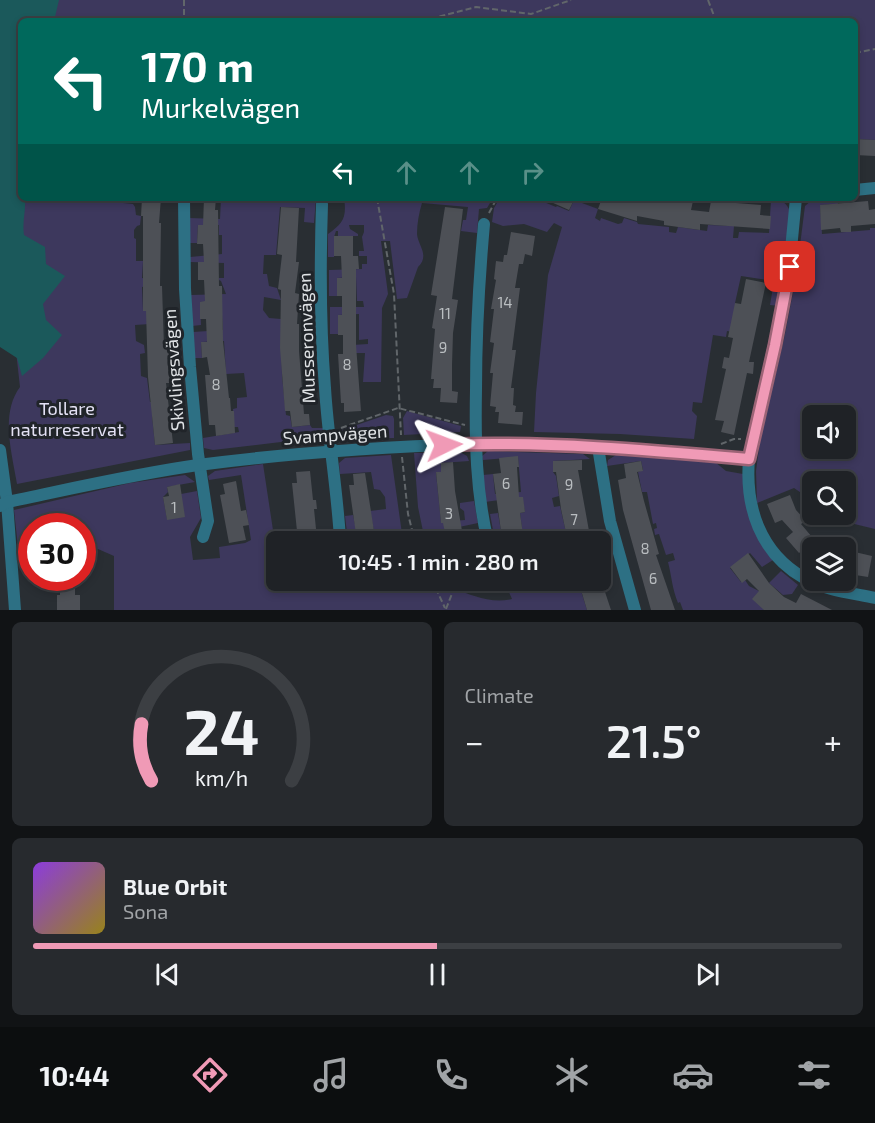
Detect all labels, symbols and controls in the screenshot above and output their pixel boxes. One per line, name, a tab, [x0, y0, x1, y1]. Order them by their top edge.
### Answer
text: 170 m	[141, 40, 254, 90]
icon: left	[42, 42, 120, 120]
text: Murkelvägen	[141, 91, 300, 123]
icon: left	[327, 156, 360, 189]
icon: ahead	[390, 156, 423, 189]
icon: ahead	[453, 156, 486, 189]
icon: right	[516, 156, 549, 189]
pin	[764, 241, 815, 292]
icon: arrive	[773, 250, 806, 283]
street label: Musseronvägen	[293, 272, 319, 404]
house number: 14	[497, 293, 513, 311]
house number: 11	[439, 304, 451, 322]
street label: Skivlingsvägen	[158, 308, 188, 432]
house number: 9	[439, 338, 447, 356]
house number: 8	[342, 355, 352, 373]
house number: 8	[211, 375, 221, 393]
park label: Tollare naturreservat	[10, 397, 124, 440]
map controls	[802, 405, 856, 591]
button: sound	[802, 405, 856, 459]
position arrow	[412, 413, 476, 477]
street label: Svampvägen	[282, 419, 388, 449]
button: search	[802, 471, 856, 525]
house number: 6	[502, 474, 510, 492]
house number: 9	[565, 475, 573, 493]
house number: 1	[171, 498, 177, 516]
house number: 3	[445, 504, 453, 522]
house number: 7	[570, 510, 578, 528]
speed limit sign: 30	[18, 513, 96, 591]
button: layers	[802, 537, 856, 591]
house number: 8	[640, 539, 650, 557]
text: 10:45 · 1 min · 280 m	[338, 548, 539, 574]
house number: 6	[649, 569, 657, 587]
text: Climate	[465, 683, 534, 707]
text: 24	[184, 693, 260, 768]
text: 21.5°	[606, 713, 702, 767]
text: −	[465, 721, 484, 761]
text: +	[824, 721, 842, 761]
text: km/h	[195, 765, 248, 790]
text: Blue Orbit	[123, 873, 227, 899]
text: Sona	[123, 899, 168, 923]
icon: previous	[151, 958, 184, 991]
icon: pause	[421, 958, 454, 991]
icon: next	[691, 958, 724, 991]
icon: directions	[189, 1054, 231, 1096]
icon: music	[310, 1054, 352, 1096]
icon: phone	[430, 1054, 472, 1096]
icon: climate	[551, 1054, 593, 1096]
icon: car	[672, 1054, 714, 1096]
icon: filters	[793, 1054, 835, 1096]
text: 10:44	[39, 1059, 110, 1091]

